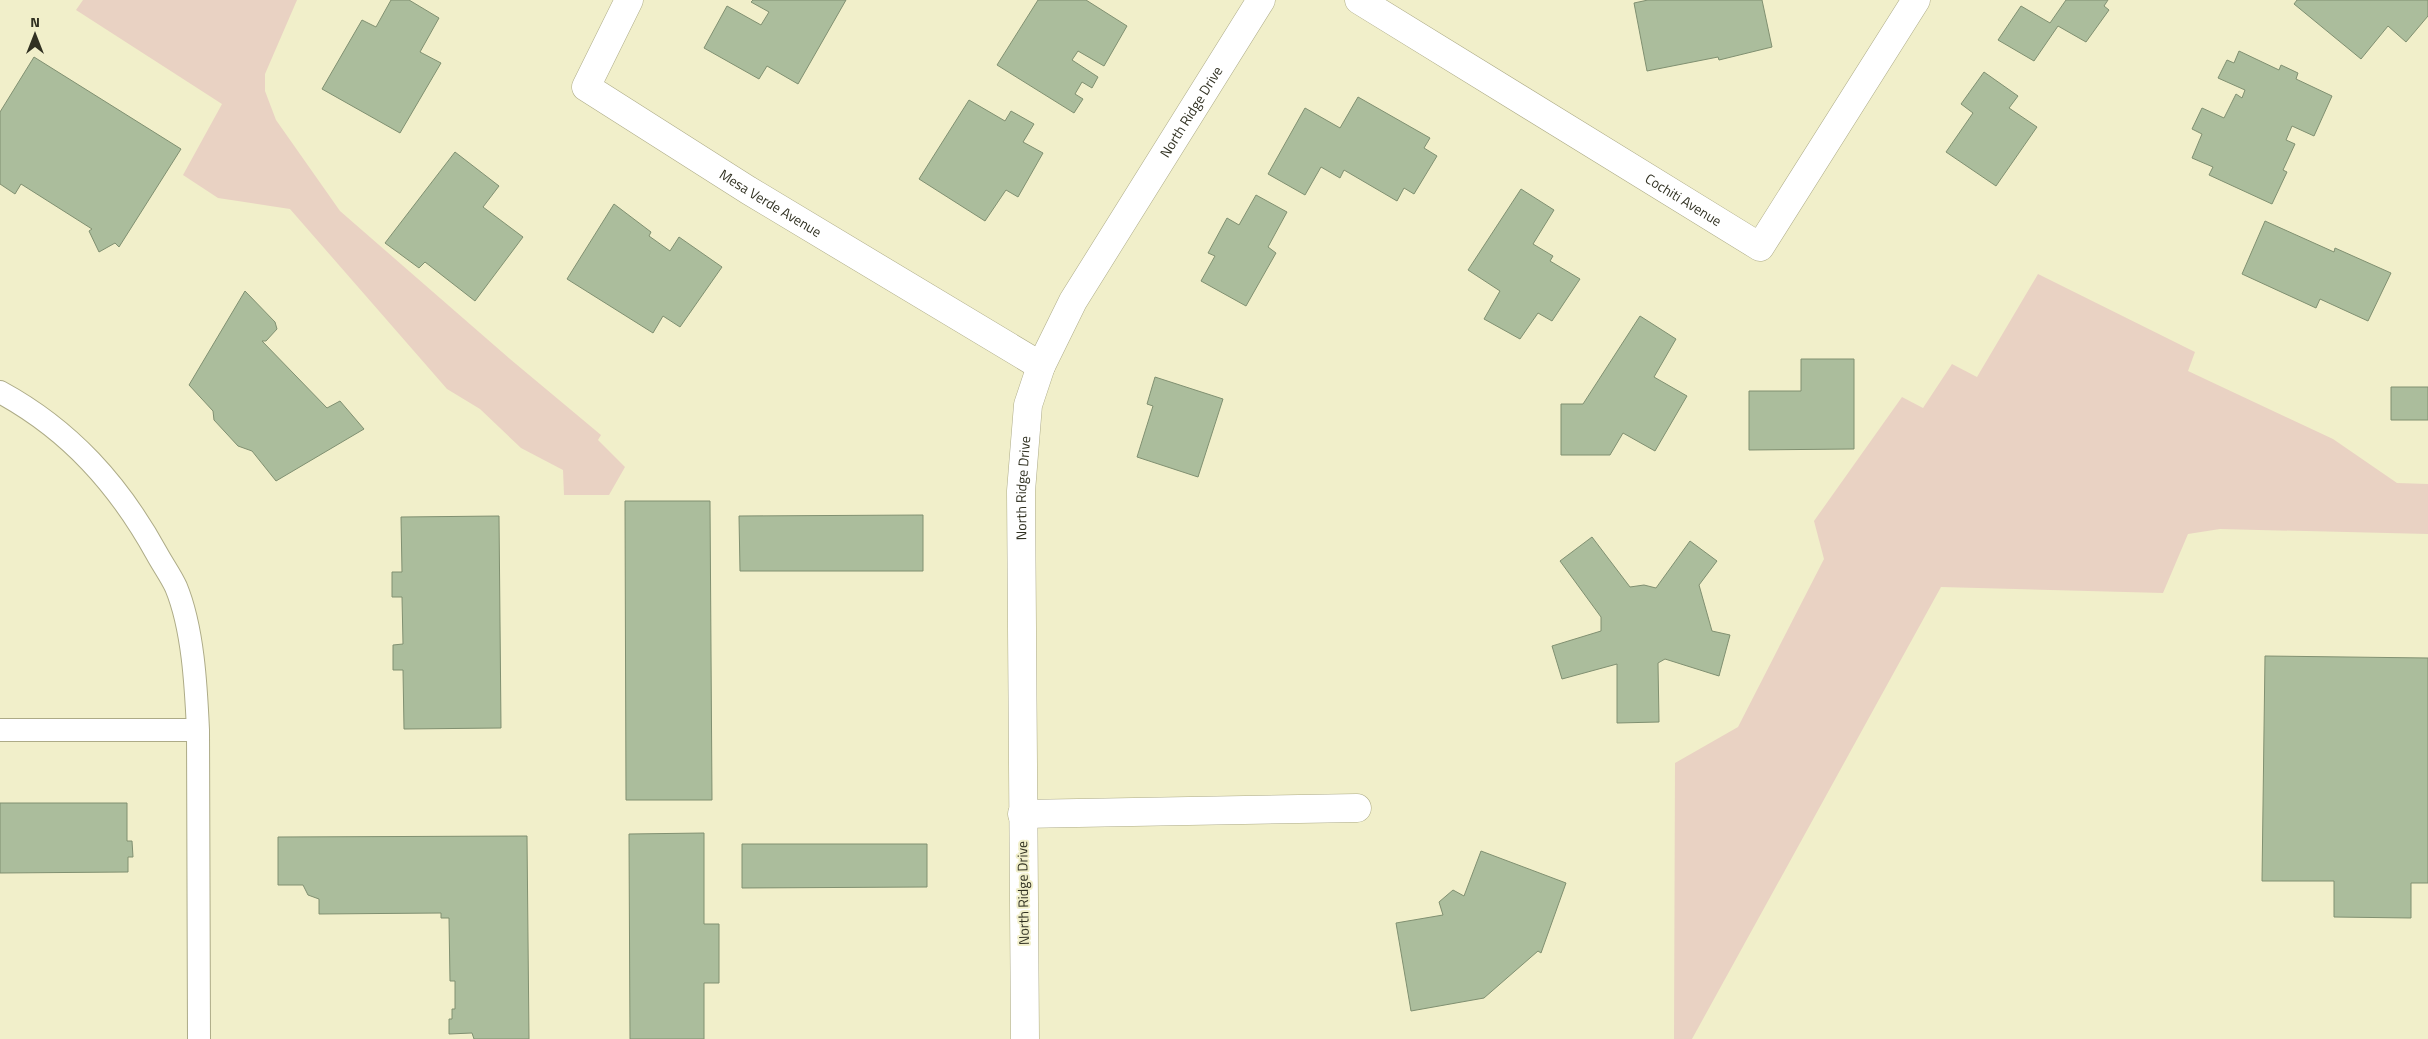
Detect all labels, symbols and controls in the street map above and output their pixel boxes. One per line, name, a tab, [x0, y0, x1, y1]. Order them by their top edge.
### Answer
north arrow	[10, 10, 60, 60]
text: N	[30, 11, 40, 32]
street label: North Ridge Drive	[1154, 62, 1227, 161]
street label: Mesa Verde Avenue	[716, 163, 826, 242]
street label: Cochiti Avenue	[1641, 168, 1726, 231]
street label: North Ridge Drive	[1010, 435, 1035, 540]
street label: North Ridge Drive	[1011, 841, 1034, 945]

